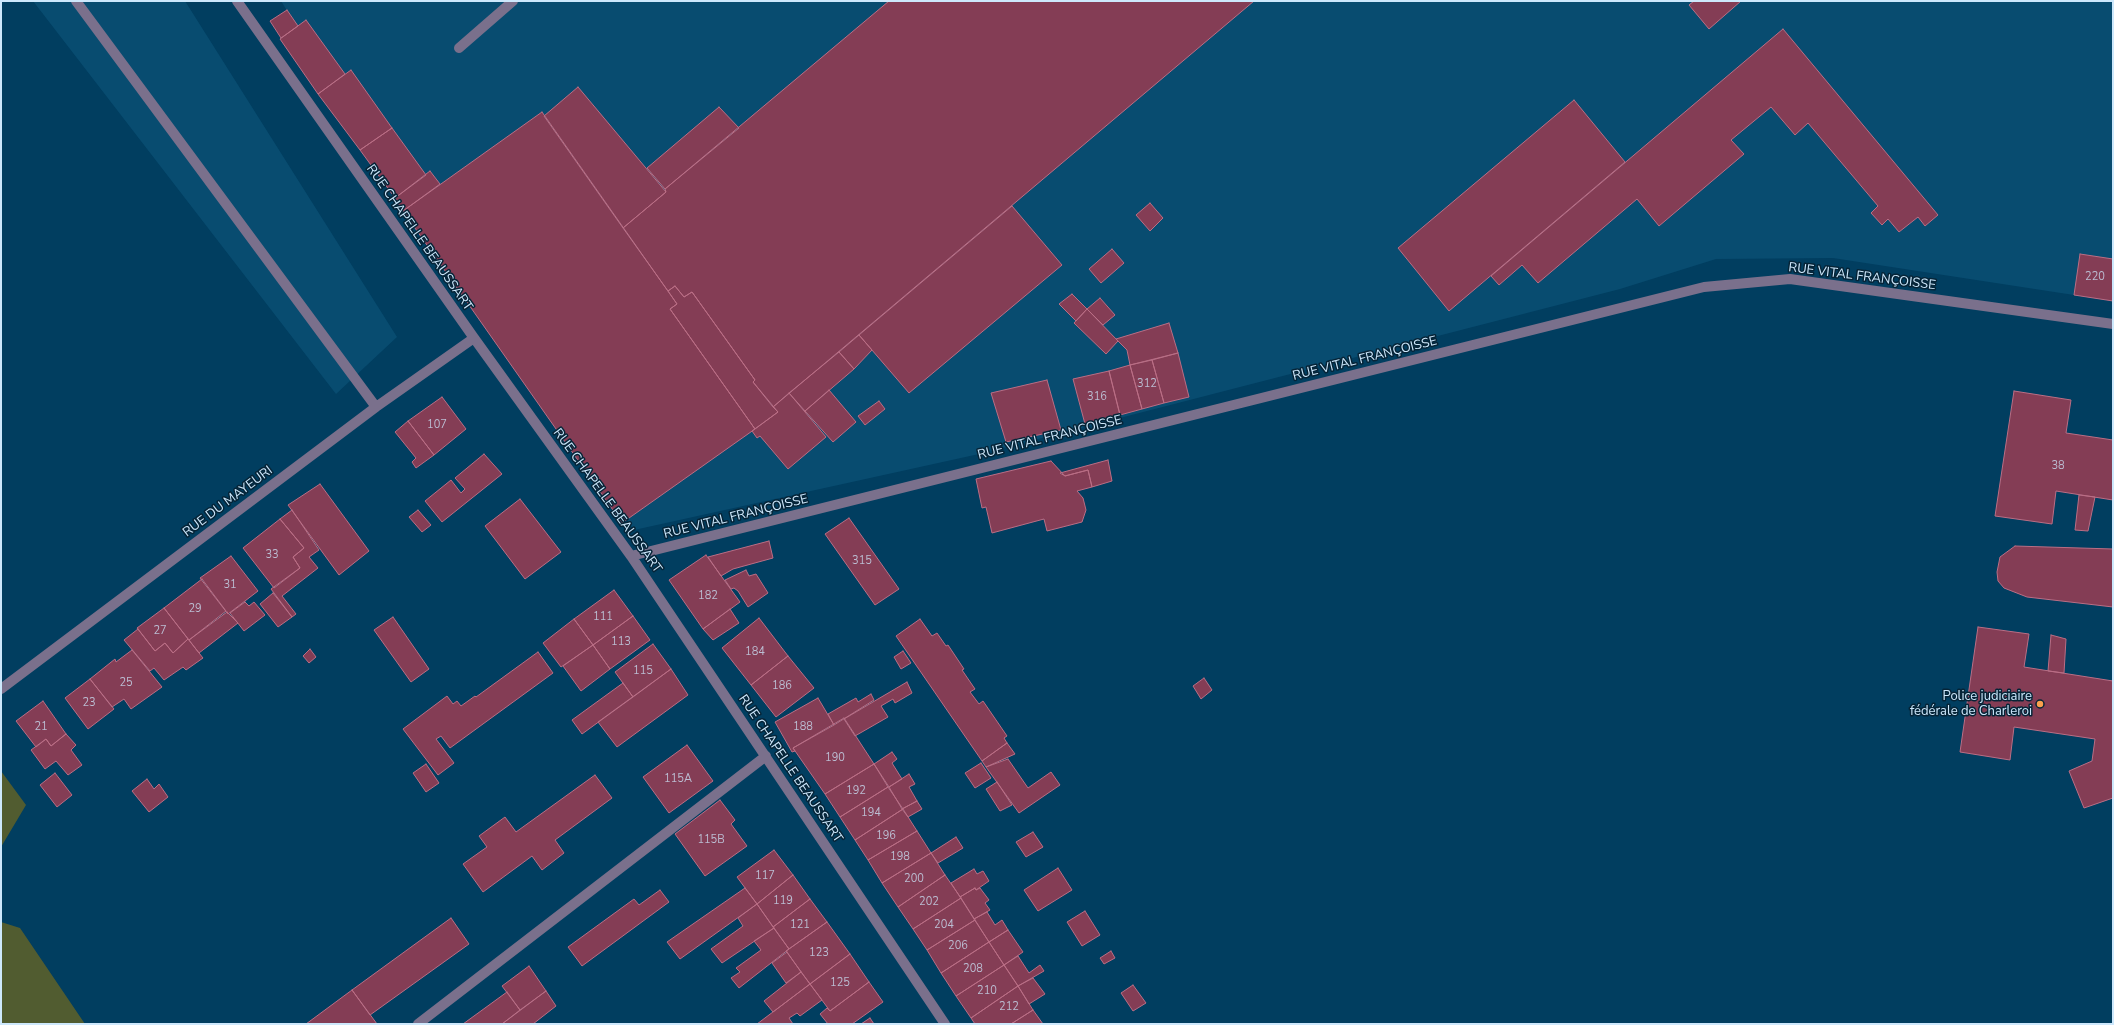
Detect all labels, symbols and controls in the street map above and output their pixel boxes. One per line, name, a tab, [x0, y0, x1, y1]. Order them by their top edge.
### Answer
street label: RUE CHAPELLE BEAUSSART	[362, 162, 476, 314]
street label: RUE VITAL FRANÇOISSE	[1788, 260, 1936, 294]
house number: 220	[2085, 270, 2105, 284]
street label: RUE VITAL FRANÇOISSE	[1291, 334, 1439, 384]
house number: 312	[1137, 377, 1157, 391]
house number: 316	[1087, 390, 1107, 404]
street label: RUE VITAL FRANÇOISSE	[976, 413, 1124, 463]
house number: 107	[427, 418, 447, 432]
street label: RUE CHAPELLE BEAUSSART	[549, 426, 665, 576]
house number: 38	[2051, 459, 2065, 473]
street label: RUE DU MAYEURI	[180, 463, 276, 541]
street label: RUE VITAL FRANÇOISSE	[662, 492, 810, 542]
house number: 33	[265, 548, 279, 562]
house number: 315	[852, 554, 872, 568]
house number: 31	[223, 578, 237, 592]
house number: 182	[698, 589, 718, 603]
house number: 29	[188, 602, 202, 616]
house number: 111	[593, 610, 613, 624]
house number: 27	[153, 624, 167, 638]
house number: 113	[611, 635, 631, 649]
house number: 184	[745, 645, 765, 659]
house number: 115	[633, 664, 653, 678]
house number: 25	[119, 676, 133, 690]
house number: 186	[772, 679, 792, 693]
place label: Police judiciaire fédérale de Charleroi	[1910, 689, 2032, 720]
street label: RUE CHAPELLE BEAUSSART	[735, 692, 845, 846]
house number: 23	[82, 696, 96, 710]
marker: Police judiciaire fédérale de Charleroi	[2035, 699, 2045, 709]
house number: 21	[34, 720, 48, 734]
house number: 188	[793, 720, 813, 734]
house number: 190	[825, 751, 845, 765]
house number: 115A	[664, 772, 692, 786]
house number: 192	[846, 784, 866, 798]
house number: 194	[861, 806, 881, 820]
house number: 196	[876, 829, 896, 843]
house number: 115B	[697, 833, 725, 847]
house number: 198	[890, 850, 910, 864]
house number: 117	[755, 869, 775, 883]
house number: 200	[904, 872, 924, 886]
house number: 119	[773, 894, 793, 908]
house number: 202	[919, 895, 939, 909]
house number: 121	[790, 918, 810, 932]
house number: 204	[934, 918, 954, 932]
house number: 206	[948, 939, 968, 953]
house number: 123	[809, 946, 829, 960]
house number: 208	[963, 962, 983, 976]
house number: 125	[830, 976, 850, 990]
house number: 210	[977, 984, 997, 998]
house number: 212	[999, 1000, 1019, 1014]

